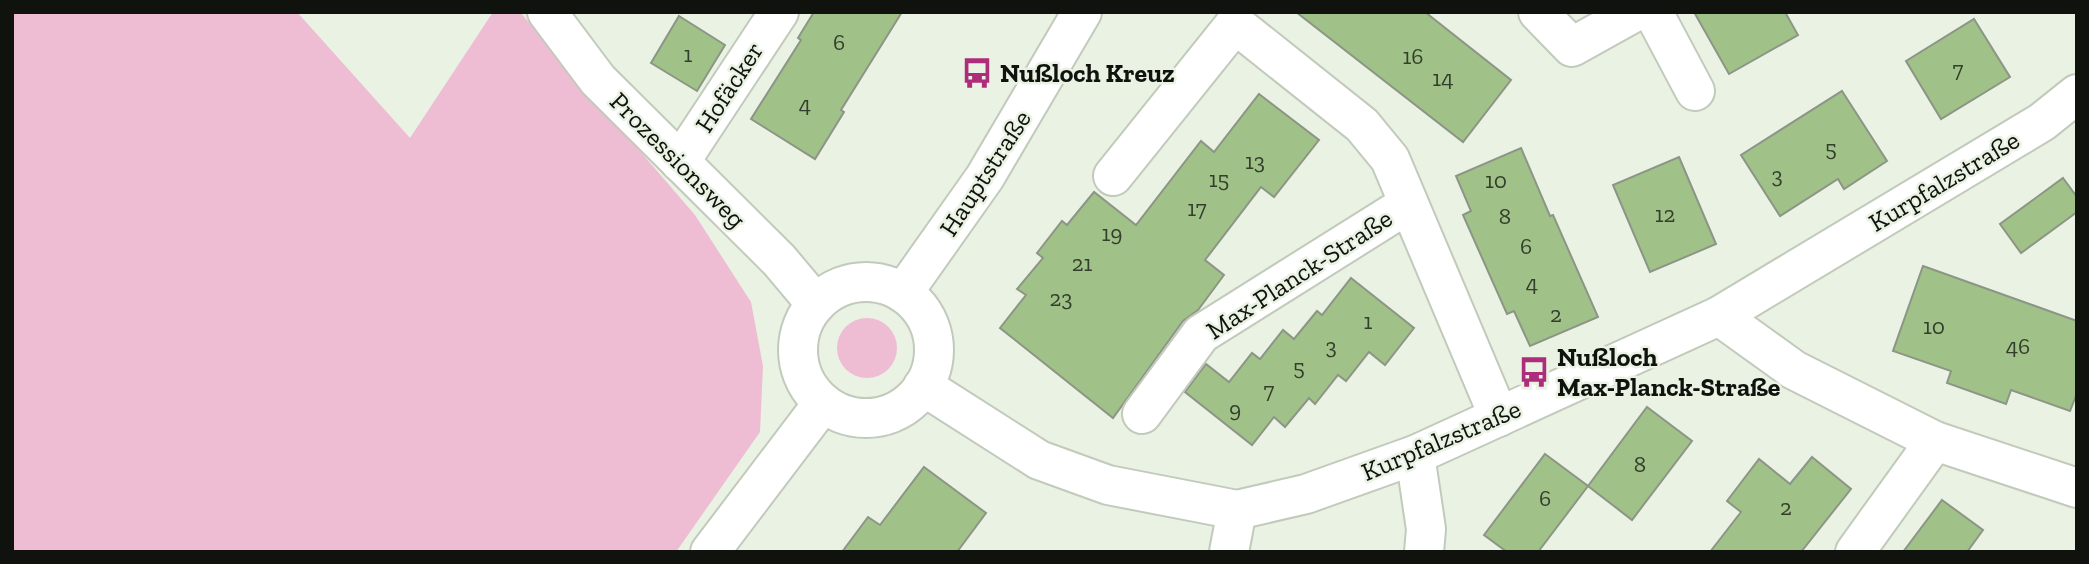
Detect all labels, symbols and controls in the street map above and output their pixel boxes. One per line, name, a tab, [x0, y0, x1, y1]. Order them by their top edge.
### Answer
house number: 6	[833, 28, 845, 56]
street label: Hofäcker	[688, 36, 770, 138]
house number: 1	[684, 40, 693, 68]
house number: 16	[1402, 42, 1424, 70]
house number: 7	[1953, 55, 1964, 83]
bus stop icon: Nußloch Kreuz	[960, 56, 994, 90]
place label: Nußloch Kreuz	[1000, 57, 1175, 89]
house number: 14	[1432, 64, 1454, 92]
street label: Prozessionsweg	[603, 85, 753, 235]
house number: 4	[799, 90, 811, 118]
street label: Hauptstraße	[932, 104, 1038, 242]
street label: Kurpfalzstraße	[1863, 124, 2025, 238]
house number: 5	[1825, 134, 1837, 162]
house number: 13	[1245, 147, 1265, 175]
house number: 3	[1771, 161, 1783, 189]
house number: 15	[1209, 165, 1229, 193]
house number: 10	[1485, 166, 1507, 194]
house number: 17	[1187, 194, 1207, 222]
house number: 12	[1655, 200, 1675, 228]
street label: Max-Planck-Straße	[1200, 202, 1398, 346]
house number: 8	[1499, 202, 1511, 230]
house number: 19	[1101, 219, 1123, 247]
house number: 6	[1520, 232, 1532, 260]
house number: 21	[1072, 249, 1092, 277]
house number: 4	[1526, 269, 1538, 297]
house number: 23	[1049, 284, 1073, 312]
house number: 2	[1550, 300, 1562, 328]
house number: 1	[1364, 307, 1373, 335]
house number: 10	[1923, 312, 1945, 340]
house number: 3	[1325, 332, 1337, 360]
house number: 46	[2006, 332, 2030, 360]
place label: Nußloch Max-Planck-Straße	[1557, 341, 1781, 403]
house number: 5	[1293, 353, 1305, 381]
bus stop icon: Nußloch Max-Planck-Straße	[1517, 355, 1551, 389]
house number: 7	[1264, 376, 1275, 404]
street label: Kurpfalzstraße	[1357, 392, 1525, 488]
house number: 9	[1229, 395, 1241, 423]
house number: 8	[1634, 450, 1646, 478]
house number: 6	[1539, 484, 1551, 512]
house number: 2	[1780, 493, 1792, 521]

